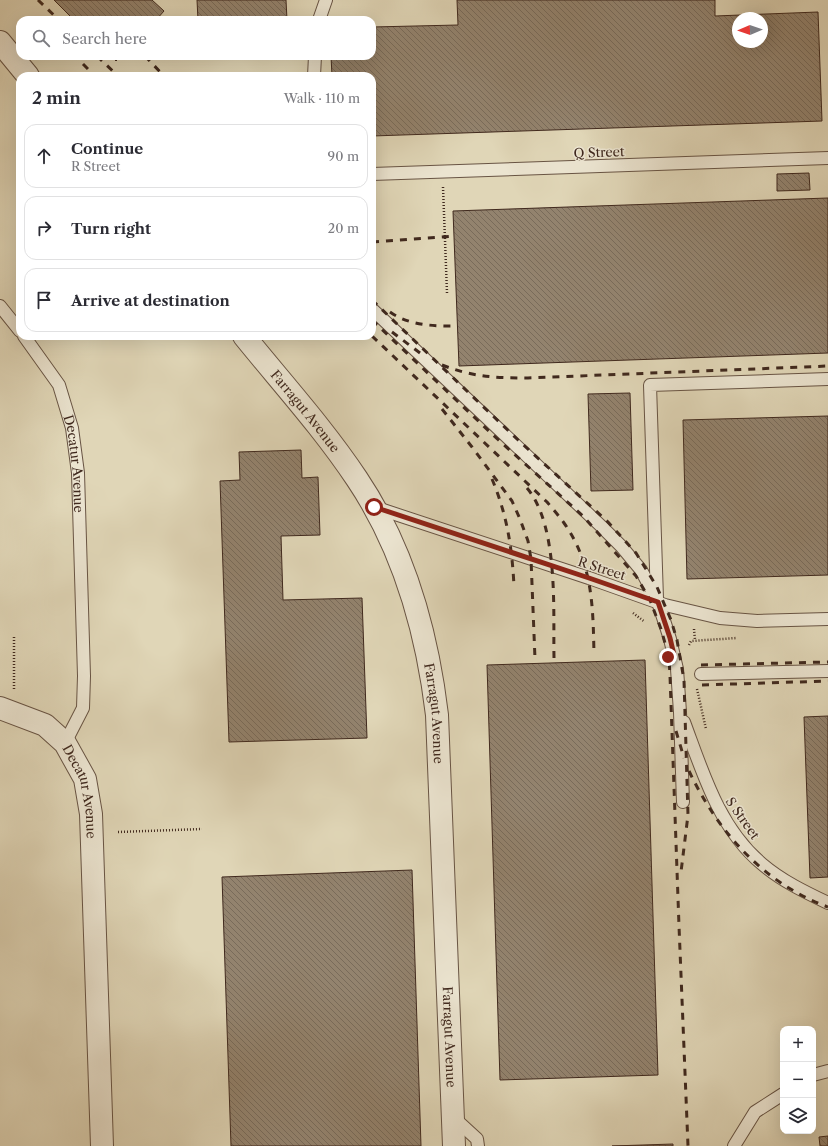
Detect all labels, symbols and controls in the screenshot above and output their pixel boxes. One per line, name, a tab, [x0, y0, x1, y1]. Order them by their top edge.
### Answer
north arrow	[732, 12, 768, 48]
search box	[16, 16, 376, 60]
icon: search	[30, 27, 52, 49]
text: Search here	[62, 29, 147, 48]
text: 2 min	[32, 88, 81, 108]
text: Walk · 110 m	[284, 90, 360, 106]
text: Continue	[71, 139, 143, 158]
street label: Q Street	[573, 143, 625, 161]
icon: ahead	[33, 145, 55, 167]
text: 90 m	[328, 148, 359, 164]
text: R Street	[71, 158, 120, 174]
icon: right	[33, 217, 55, 239]
text: Turn right	[71, 219, 151, 238]
text: 20 m	[328, 220, 359, 236]
icon: arrive	[33, 289, 55, 311]
text: Arrive at destination	[71, 291, 230, 310]
street label: Farragut Avenue	[267, 367, 343, 455]
street label: Decatur Avenue	[60, 413, 87, 513]
route start	[365, 498, 383, 516]
street label: R Street	[576, 553, 628, 583]
route end	[659, 648, 677, 666]
street label: Farragut Avenue	[421, 662, 447, 764]
street label: Decatur Avenue	[59, 741, 100, 839]
street label: S Street	[723, 794, 764, 843]
street label: Farragut Avenue	[440, 986, 460, 1088]
map controls	[780, 1026, 816, 1134]
button: +	[780, 1026, 816, 1062]
button: −	[780, 1062, 816, 1098]
button: layers	[780, 1098, 816, 1134]

